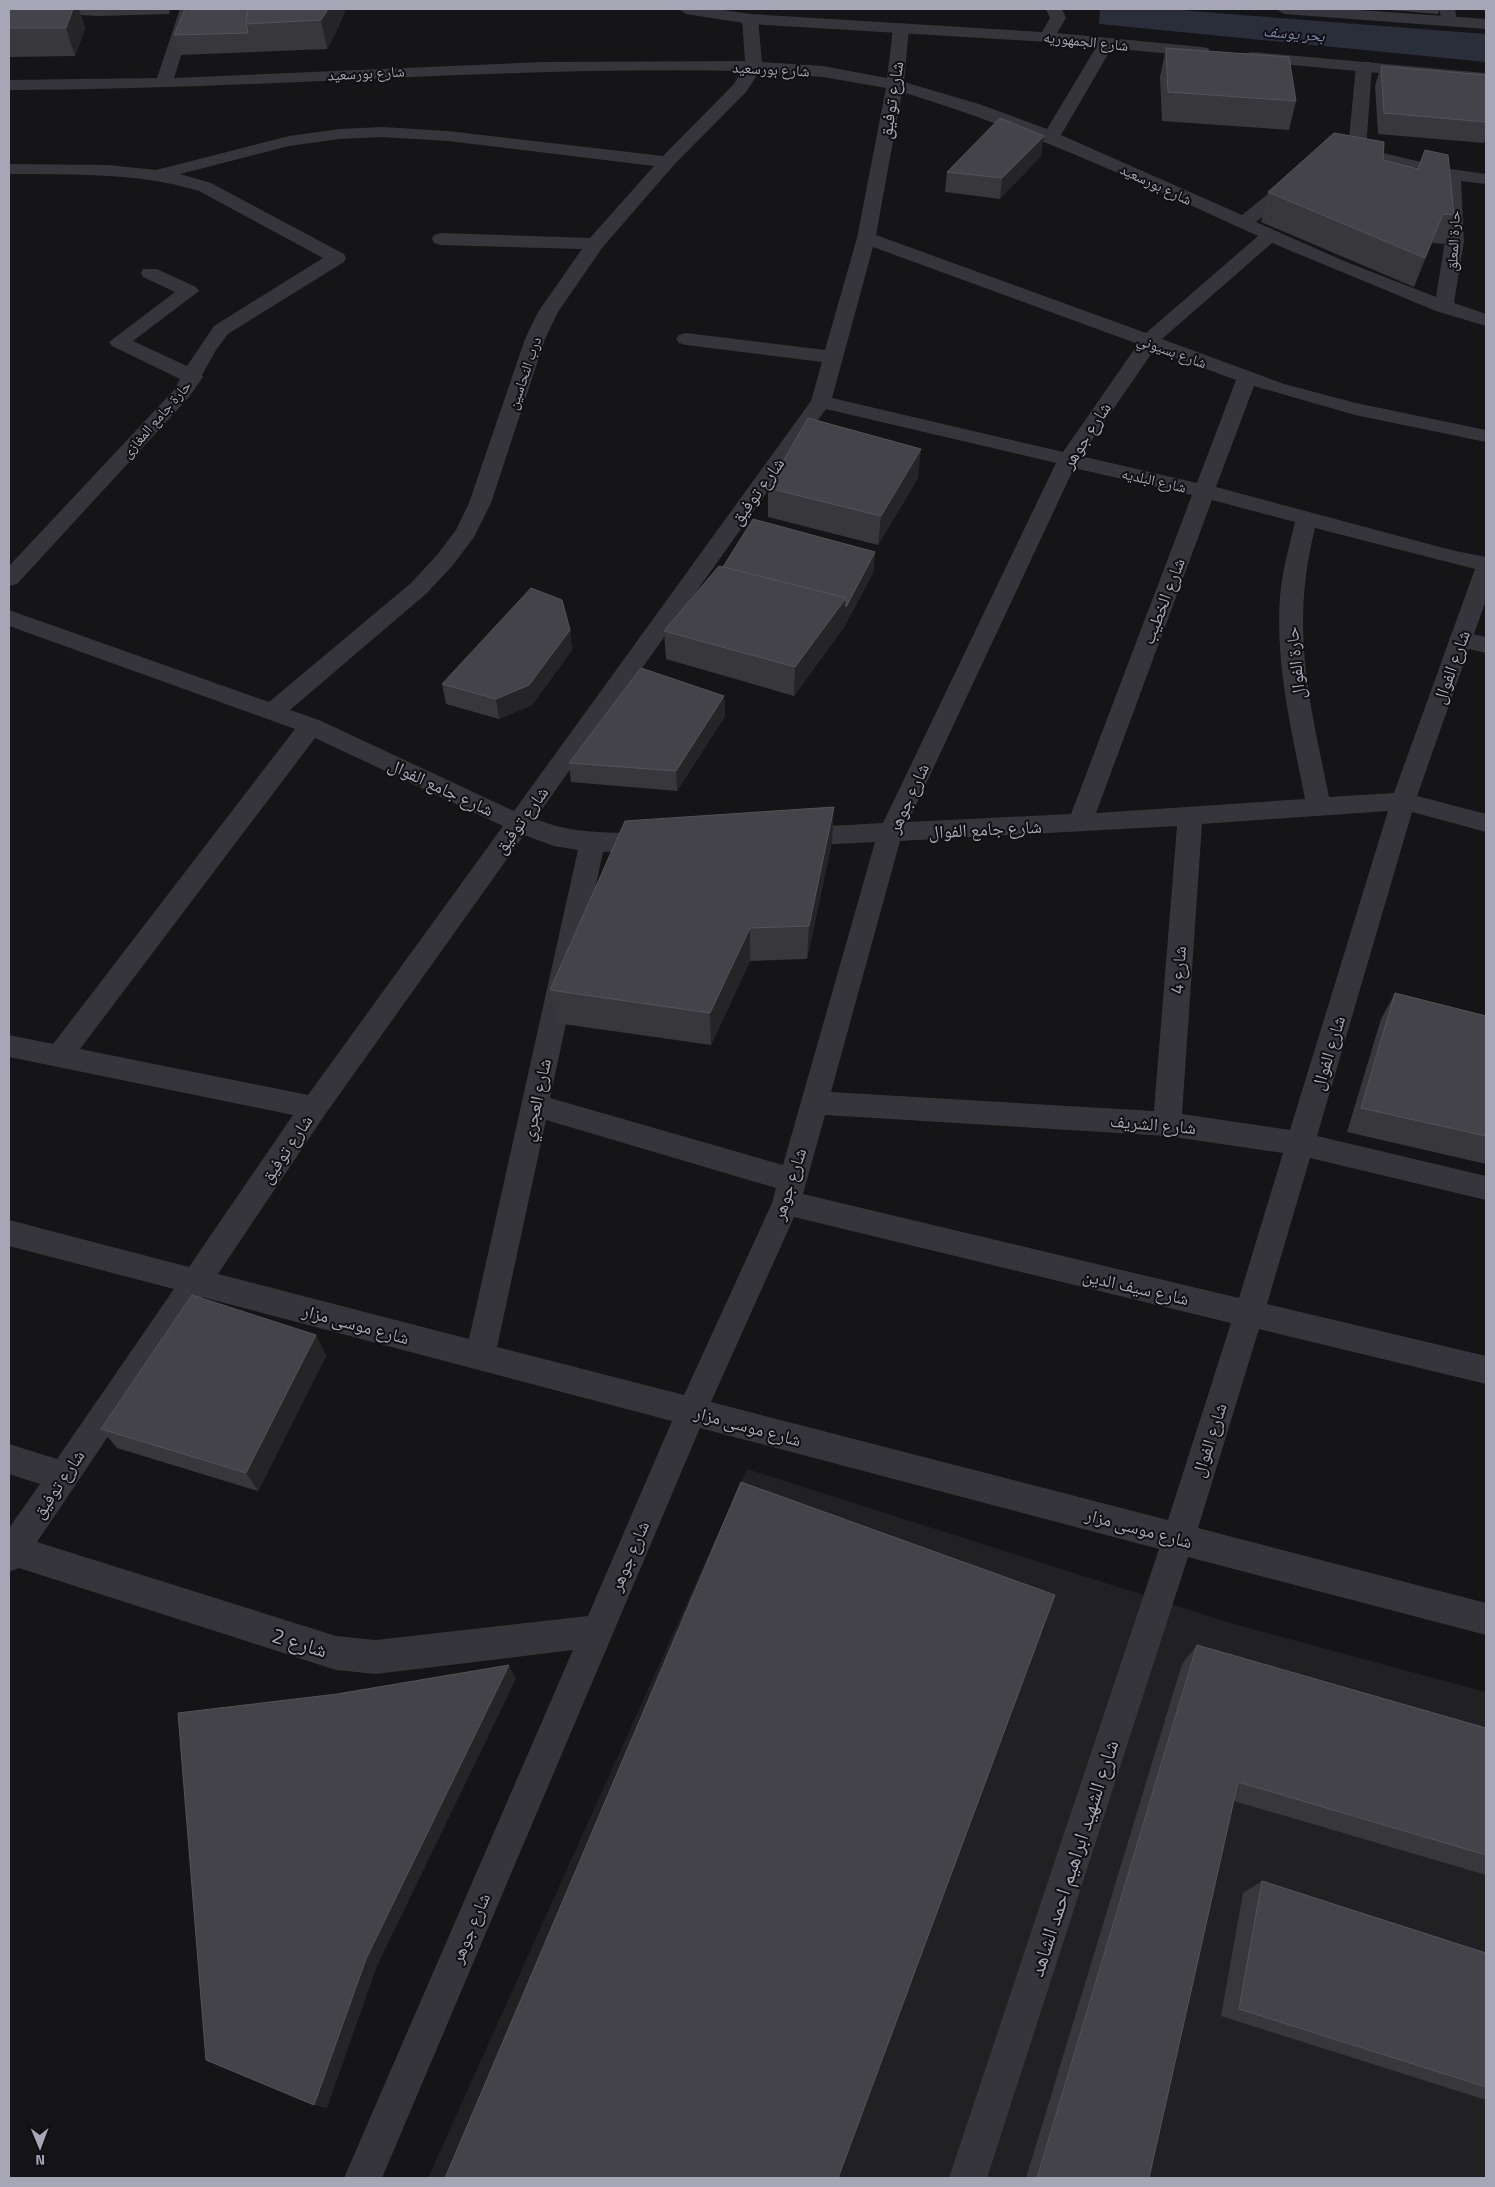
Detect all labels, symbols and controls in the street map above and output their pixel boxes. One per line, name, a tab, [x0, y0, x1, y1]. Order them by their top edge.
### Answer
water label: بحر يوسف	[1262, 18, 1326, 48]
street label: شارع الجمهوريه	[1042, 25, 1130, 57]
street label: شارع بورسعيد	[732, 55, 810, 83]
street label: شارع بورسعيد	[327, 59, 405, 87]
street label: شارع توفيق	[872, 59, 910, 141]
street label: شارع بورسعيد	[1116, 157, 1196, 211]
street label: حارة المعلق	[1440, 209, 1466, 272]
street label: شارع بسيوني	[1134, 328, 1210, 375]
street label: درب النحاسين	[501, 333, 547, 413]
street label: حارة جامع المغازى	[115, 374, 197, 463]
street label: شارع جوهر	[1054, 396, 1118, 474]
street label: شارع توفيق	[723, 451, 791, 531]
street label: شارع البلديه	[1119, 461, 1189, 499]
street label: شارع الخطيب	[1134, 554, 1192, 648]
street label: حارة الفوال	[1278, 625, 1312, 701]
street label: شارع الفوال	[1425, 626, 1477, 708]
street label: شارع جامع الفوال	[384, 751, 498, 823]
street label: شارع جوهر	[880, 759, 936, 838]
street label: شارع توفيق	[487, 780, 555, 860]
street label: شارع جامع الفوال	[928, 813, 1042, 845]
street label: شارع 4	[1163, 945, 1193, 995]
street label: شارع الفوال	[1304, 1012, 1352, 1094]
street label: شارع العجري	[514, 1056, 559, 1144]
street label: شارع الشريف	[1109, 1107, 1197, 1141]
street label: شارع توفيق	[253, 1109, 319, 1189]
street label: شارع جوهر	[764, 1144, 813, 1225]
street label: شارع سيف الدين	[1080, 1262, 1192, 1312]
street label: شارع موسى مزار	[299, 1297, 412, 1351]
street label: شارع موسى مزار	[691, 1399, 804, 1453]
street label: شارع الفوال	[1184, 1399, 1234, 1481]
street label: شارع توفيق	[25, 1444, 91, 1524]
street label: شارع موسى مزار	[1082, 1501, 1195, 1555]
street label: شارع جوهر	[602, 1516, 656, 1596]
street label: شارع 2	[268, 1618, 332, 1666]
street label: شارع الشهيد ابراهيم احمد الشاهد	[1020, 1736, 1126, 1980]
street label: شارع جوهر	[443, 1888, 497, 1968]
north arrow	[15, 2122, 65, 2172]
text: N	[35, 2150, 45, 2171]

